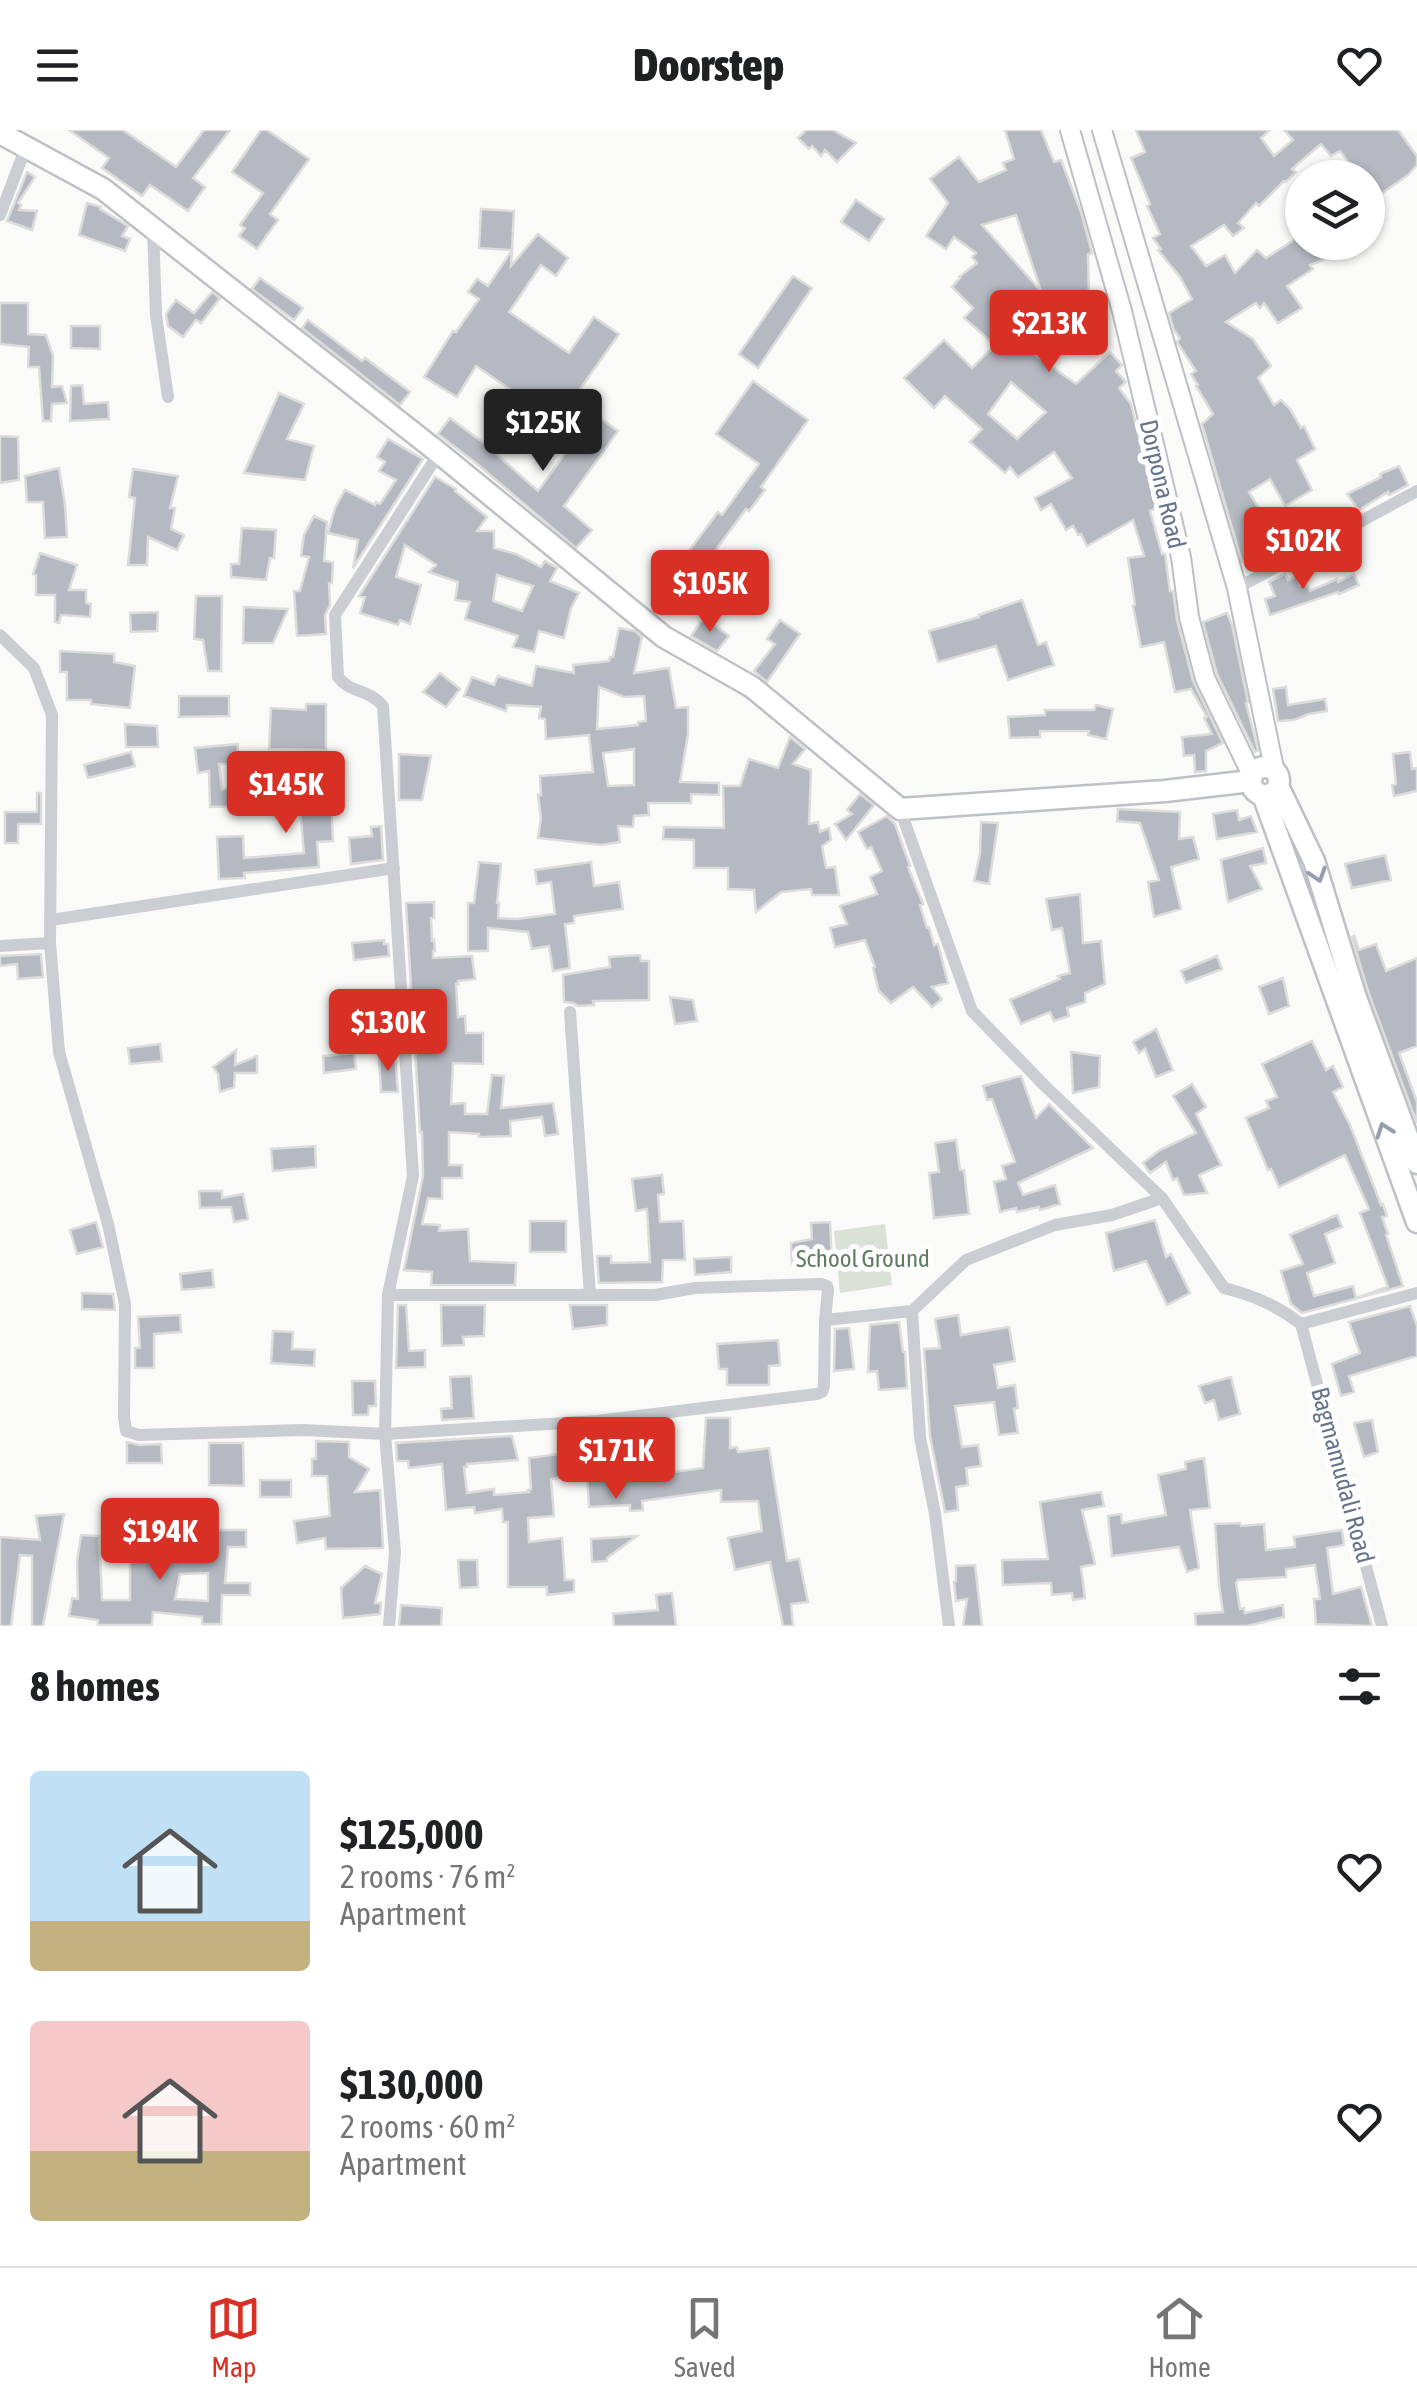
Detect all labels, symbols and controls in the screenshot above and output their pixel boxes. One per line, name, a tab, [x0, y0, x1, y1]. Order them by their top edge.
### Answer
icon: menu	[30, 38, 85, 93]
icon: heart	[1332, 38, 1387, 93]
text: Doorstep	[633, 39, 784, 91]
map controls	[1285, 160, 1385, 260]
button: layers	[1285, 160, 1385, 260]
pin: $213K	[979, 290, 1119, 375]
text: $213K	[1012, 304, 1086, 341]
pin: $125K	[473, 389, 613, 474]
text: $125K	[506, 403, 580, 440]
street label: Dorpona Road	[1135, 417, 1191, 551]
pin: $102K	[1233, 507, 1373, 592]
text: $102K	[1266, 521, 1340, 558]
pin: $105K	[640, 550, 780, 635]
text: $105K	[673, 564, 747, 601]
pin: $145K	[216, 751, 356, 836]
text: $145K	[249, 765, 323, 802]
one-way arrow	[1306, 866, 1327, 883]
pin: $130K	[318, 989, 458, 1074]
text: $130K	[351, 1003, 425, 1040]
one-way arrow	[1375, 1122, 1396, 1139]
park label: School Ground	[796, 1244, 930, 1272]
street label: Bagmamudali Road	[1306, 1384, 1380, 1566]
pin: $171K	[546, 1417, 686, 1502]
text: $171K	[579, 1431, 653, 1468]
pin: $194K	[90, 1498, 230, 1583]
text: $194K	[123, 1512, 197, 1549]
icon: filters	[1332, 1659, 1387, 1714]
text: 8 homes	[30, 1662, 160, 1710]
text: $125,000	[340, 1810, 484, 1858]
icon: home	[110, 1811, 230, 1931]
icon: heart	[1332, 1844, 1387, 1899]
text: 2 rooms · 76 m²	[340, 1858, 515, 1895]
text: Apartment	[340, 1895, 466, 1932]
text: $130,000	[340, 2060, 484, 2108]
icon: home	[110, 2061, 230, 2181]
icon: heart	[1332, 2094, 1387, 2149]
text: 2 rooms · 60 m²	[340, 2108, 515, 2145]
text: Apartment	[340, 2145, 466, 2182]
tab: Map	[206, 2291, 261, 2383]
tab: Saved	[674, 2291, 736, 2383]
tab: Home	[1148, 2291, 1211, 2383]

